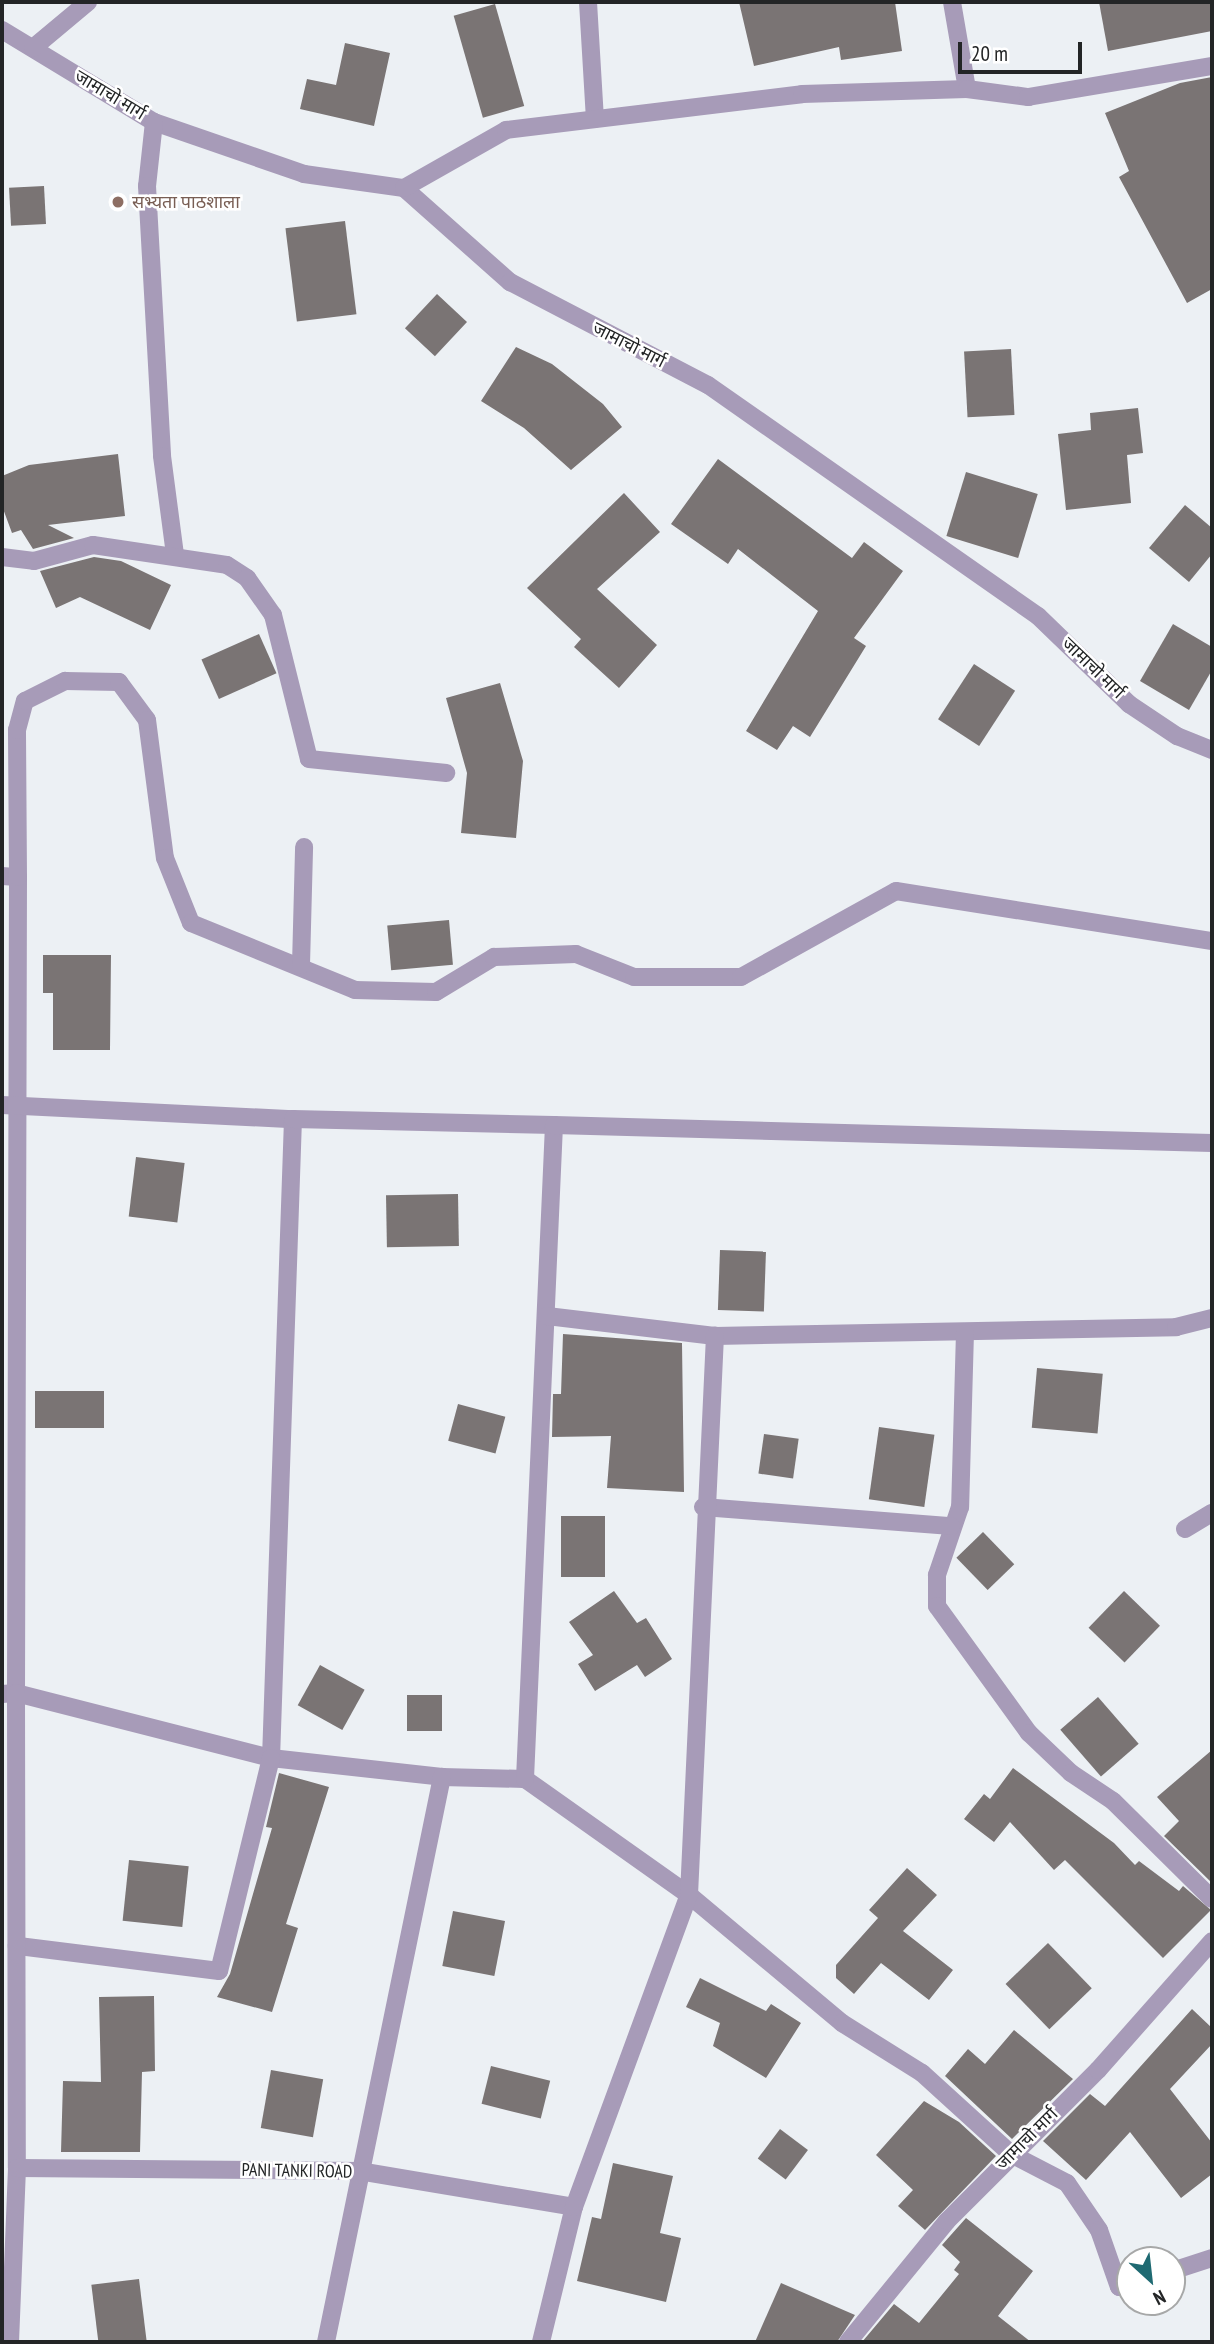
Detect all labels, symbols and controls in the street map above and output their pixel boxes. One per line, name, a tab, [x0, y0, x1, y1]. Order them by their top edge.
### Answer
scale bar	[962, 28, 1086, 72]
text: 20 m	[971, 40, 1008, 67]
street label: जामाचो मार्ग	[71, 65, 149, 125]
place label: सभ्यता पाठशाला	[132, 191, 240, 213]
marker: सभ्यता पाठशाला	[110, 194, 126, 210]
street label: जामाचो मार्ग	[589, 317, 669, 373]
street label: जामाचो मार्ग	[1057, 633, 1129, 703]
street label: जामाचो मार्ग	[991, 2103, 1063, 2175]
street label: PANI TANKI ROAD	[241, 2159, 353, 2183]
north arrow	[1116, 2246, 1186, 2316]
text: N	[1150, 2285, 1170, 2311]

